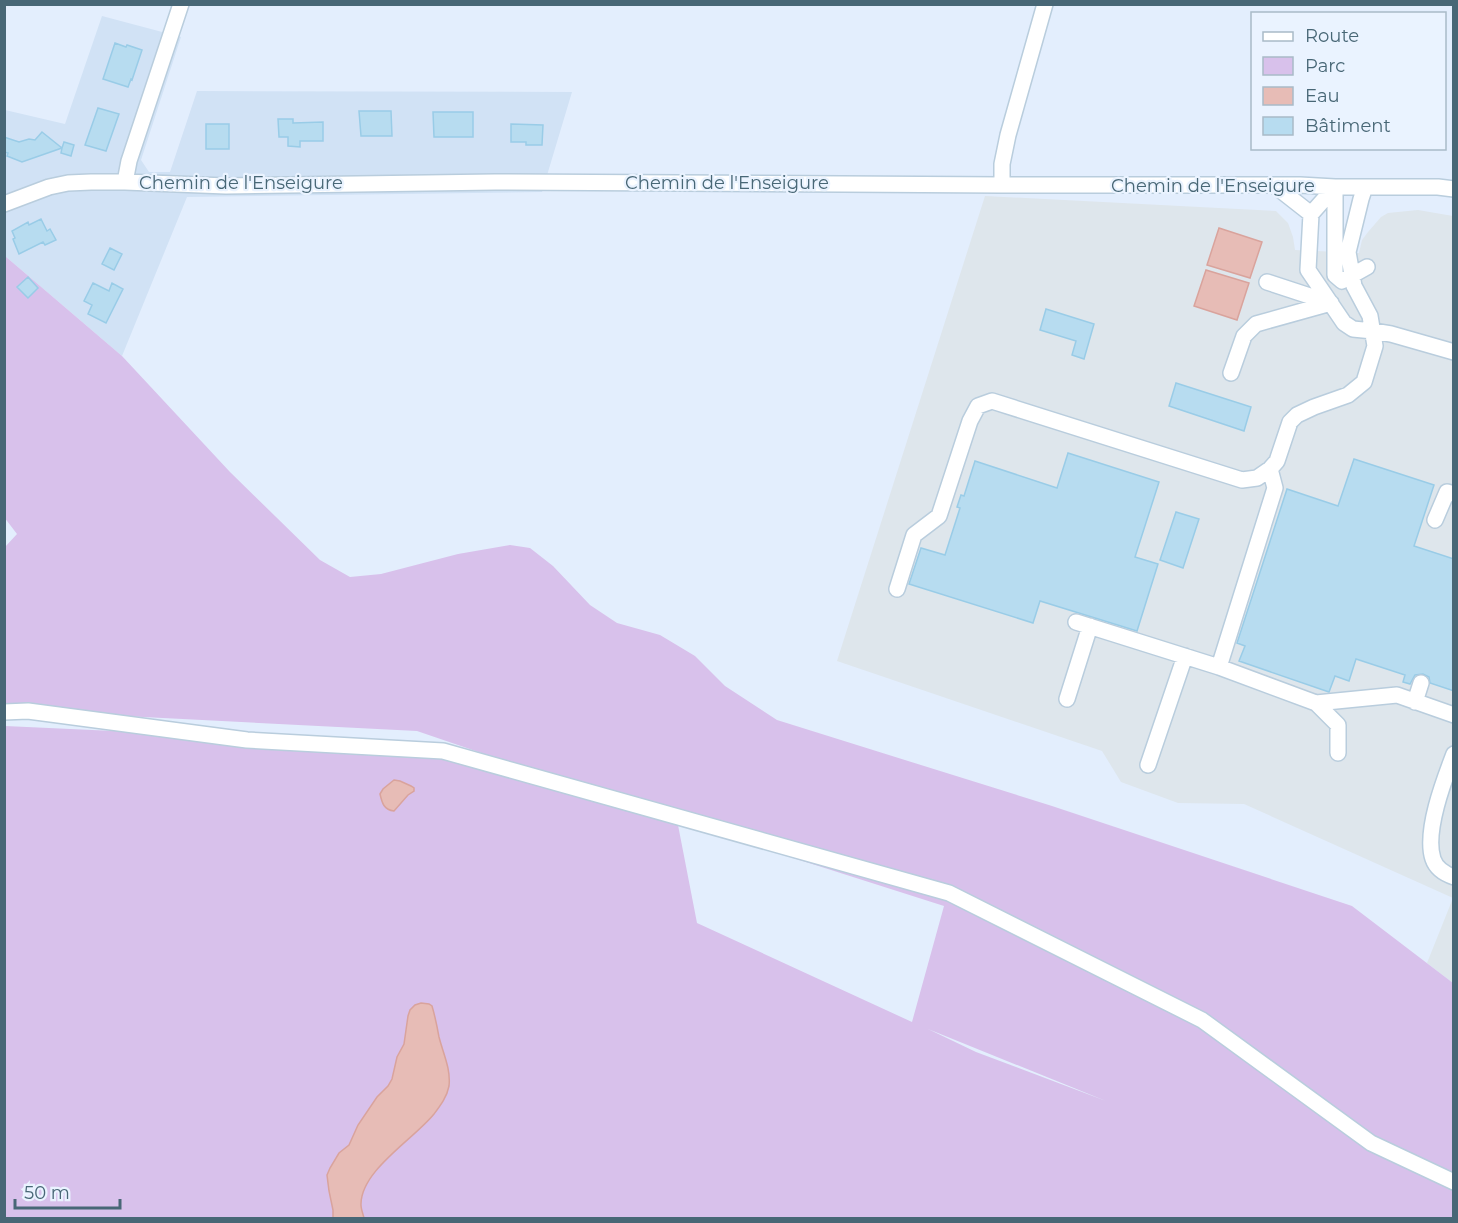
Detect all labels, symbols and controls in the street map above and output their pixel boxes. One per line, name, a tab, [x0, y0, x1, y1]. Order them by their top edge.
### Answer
legend	[1251, 12, 1446, 150]
text: Route	[1305, 25, 1359, 47]
text: Parc	[1305, 55, 1345, 77]
text: Eau	[1305, 85, 1340, 107]
text: Bâtiment	[1305, 115, 1391, 137]
street label: Chemin de l'Enseigure	[139, 172, 343, 194]
street label: Chemin de l'Enseigure	[625, 172, 829, 194]
street label: Chemin de l'Enseigure	[1111, 175, 1315, 197]
scale bar	[15, 1172, 120, 1210]
text: 50 m	[24, 1182, 70, 1204]

